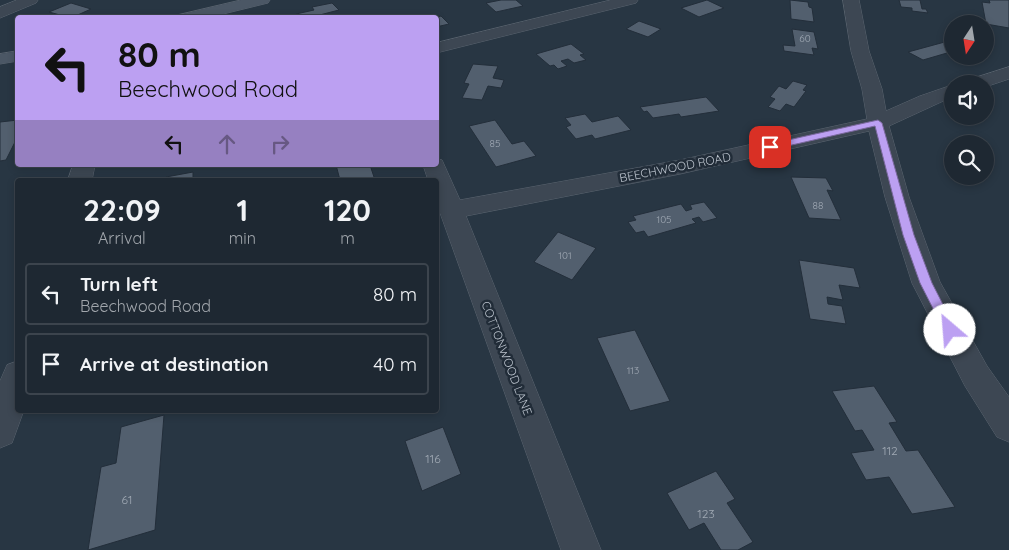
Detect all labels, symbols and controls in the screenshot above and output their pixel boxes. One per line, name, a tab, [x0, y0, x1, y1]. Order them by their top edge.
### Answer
north arrow	[944, 15, 994, 65]
map controls	[944, 15, 994, 185]
text: 80 m	[118, 32, 201, 76]
house number: 60	[799, 32, 811, 45]
icon: left	[35, 35, 100, 100]
text: Beechwood Road	[118, 75, 298, 103]
button: sound	[944, 75, 994, 125]
pin	[749, 126, 791, 168]
icon: left	[160, 130, 188, 158]
icon: ahead	[213, 130, 241, 158]
icon: right	[266, 130, 294, 158]
icon: arrive	[756, 133, 784, 161]
button: search	[944, 135, 994, 185]
house number: 85	[490, 137, 500, 150]
street label: BEECHWOOD ROAD	[618, 149, 732, 185]
text: 22:09	[83, 191, 161, 229]
text: 1	[236, 191, 248, 229]
text: 120	[324, 191, 371, 229]
house number: 88	[813, 199, 823, 212]
house number: 105	[656, 213, 672, 226]
text: Arrival	[98, 228, 146, 248]
text: min	[229, 228, 256, 248]
text: m	[340, 228, 355, 248]
house number: 101	[558, 249, 572, 262]
text: Turn left	[80, 272, 158, 296]
icon: left	[37, 280, 65, 308]
text: 80 m	[373, 282, 417, 306]
text: Beechwood Road	[80, 296, 211, 316]
street label: COTTONWOOD LANE	[478, 299, 536, 417]
position arrow	[923, 303, 975, 355]
icon: arrive	[37, 350, 65, 378]
text: Arrive at destination	[80, 352, 269, 376]
text: 40 m	[373, 352, 417, 376]
house number: 113	[627, 364, 639, 377]
house number: 112	[882, 443, 898, 458]
house number: 116	[425, 451, 441, 466]
house number: 61	[122, 492, 132, 507]
house number: 123	[697, 506, 715, 521]

